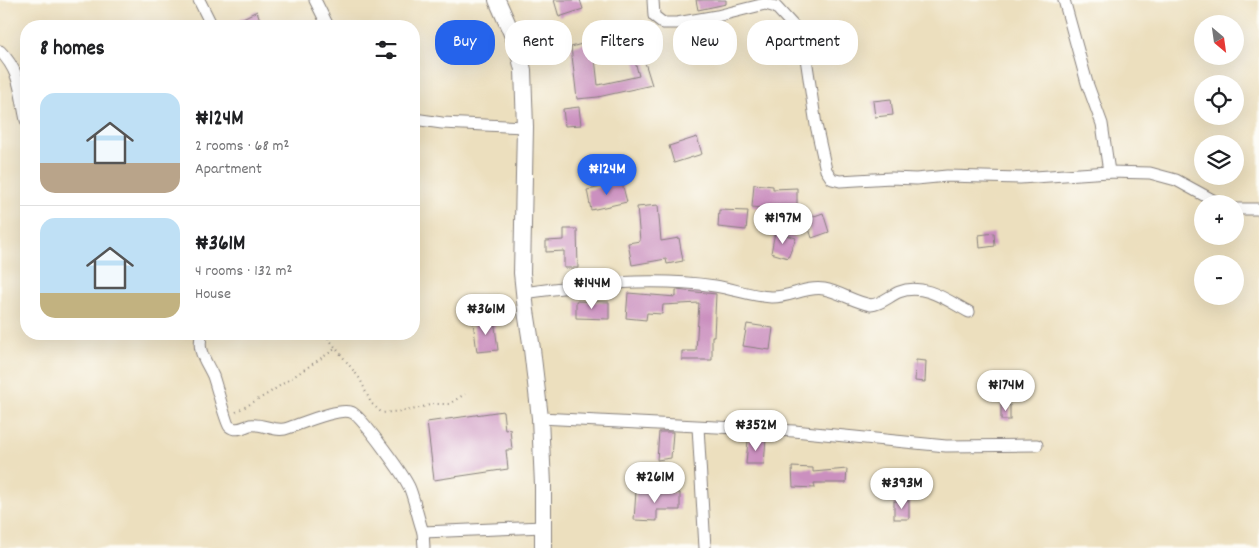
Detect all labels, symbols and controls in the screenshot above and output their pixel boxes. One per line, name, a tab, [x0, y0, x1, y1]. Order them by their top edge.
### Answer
north arrow	[1194, 15, 1244, 65]
map controls	[1194, 15, 1244, 305]
chip: Buy	[435, 20, 495, 65]
chip: Rent	[505, 20, 572, 65]
chip: Filters	[582, 20, 663, 65]
chip: New	[673, 20, 737, 65]
chip: Apartment	[747, 20, 858, 65]
text: 8 homes	[40, 35, 105, 65]
icon: filters	[372, 36, 400, 64]
button: locate	[1194, 75, 1244, 125]
text: ₦124M	[195, 105, 244, 135]
icon: home	[80, 113, 140, 173]
text: 2 rooms · 68 m²	[195, 135, 289, 158]
button: layers	[1194, 135, 1244, 185]
pin: ₦124M	[572, 154, 642, 196]
text: Apartment	[195, 158, 262, 181]
text: ₦124M	[588, 158, 626, 181]
button: +	[1194, 195, 1244, 245]
pin: ₦197M	[748, 202, 818, 245]
text: ₦197M	[765, 207, 801, 230]
text: ₦361M	[195, 230, 245, 260]
icon: home	[80, 238, 140, 298]
button: −	[1194, 255, 1244, 305]
text: 4 rooms · 132 m²	[195, 260, 292, 283]
pin: ₦144M	[557, 268, 627, 310]
text: ₦144M	[574, 272, 610, 295]
text: House	[195, 283, 231, 306]
pin: ₦361M	[451, 294, 521, 336]
text: ₦361M	[467, 298, 505, 321]
pin: ₦174M	[971, 370, 1041, 412]
text: ₦174M	[988, 374, 1024, 397]
pin: ₦352M	[721, 410, 791, 452]
text: ₦352M	[735, 414, 777, 437]
pin: ₦261M	[620, 462, 690, 504]
text: ₦261M	[636, 466, 674, 489]
pin: ₦393M	[867, 468, 937, 510]
text: ₦393M	[881, 472, 923, 495]

